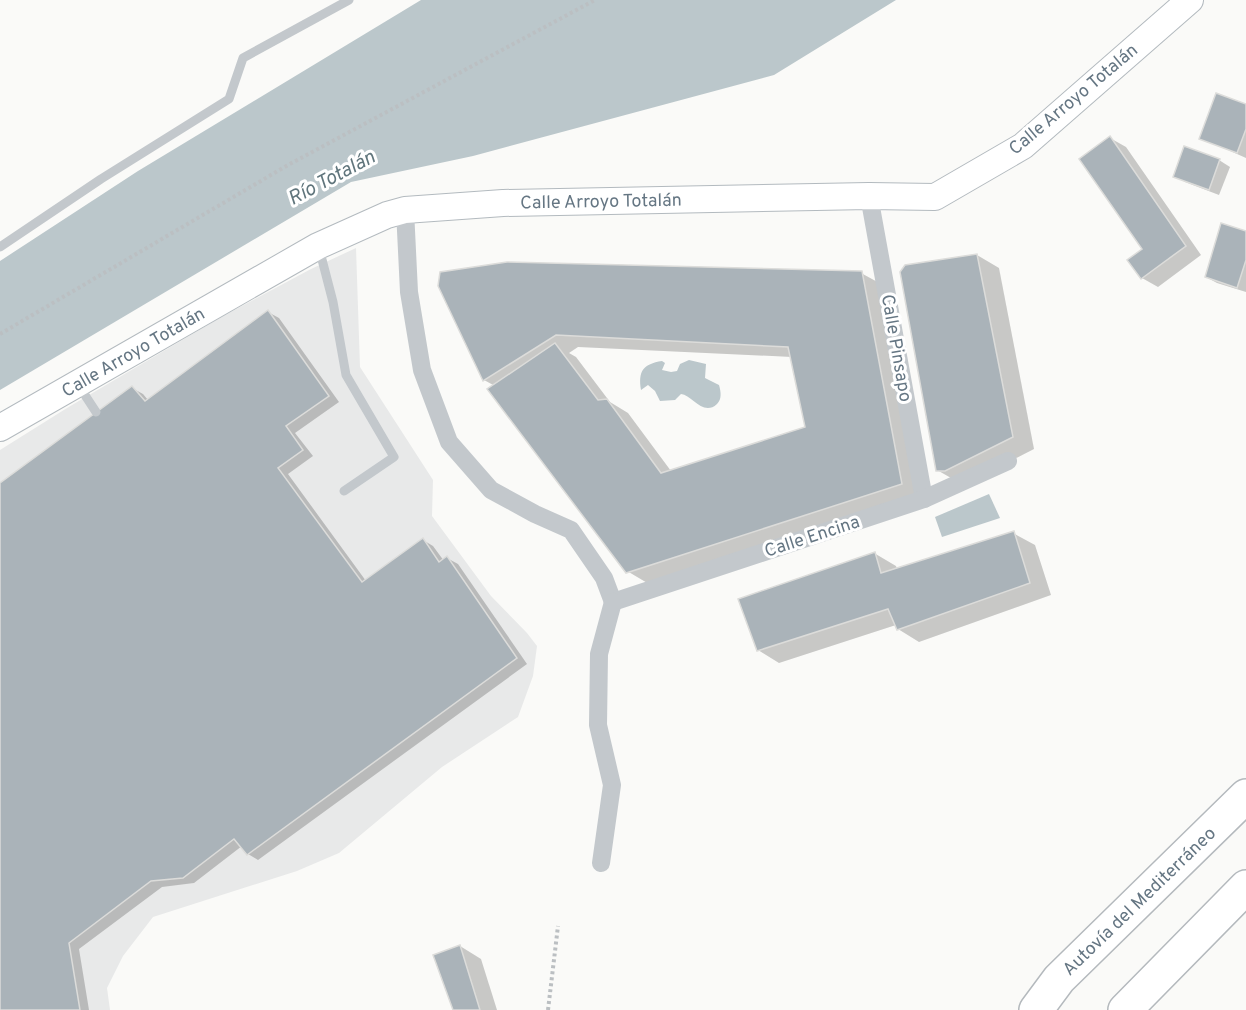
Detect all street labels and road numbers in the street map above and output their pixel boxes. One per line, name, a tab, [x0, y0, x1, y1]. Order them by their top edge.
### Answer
street label: Calle Arroyo Totalán	[1005, 39, 1143, 161]
street label: Calle Arroyo Totalán	[520, 190, 682, 215]
street label: Calle Pinsapo	[875, 293, 916, 404]
street label: Calle Arroyo Totalán	[58, 303, 209, 404]
street label: Calle Encina	[762, 511, 863, 564]
street label: Autovía del Mediterráneo	[1058, 823, 1222, 981]

